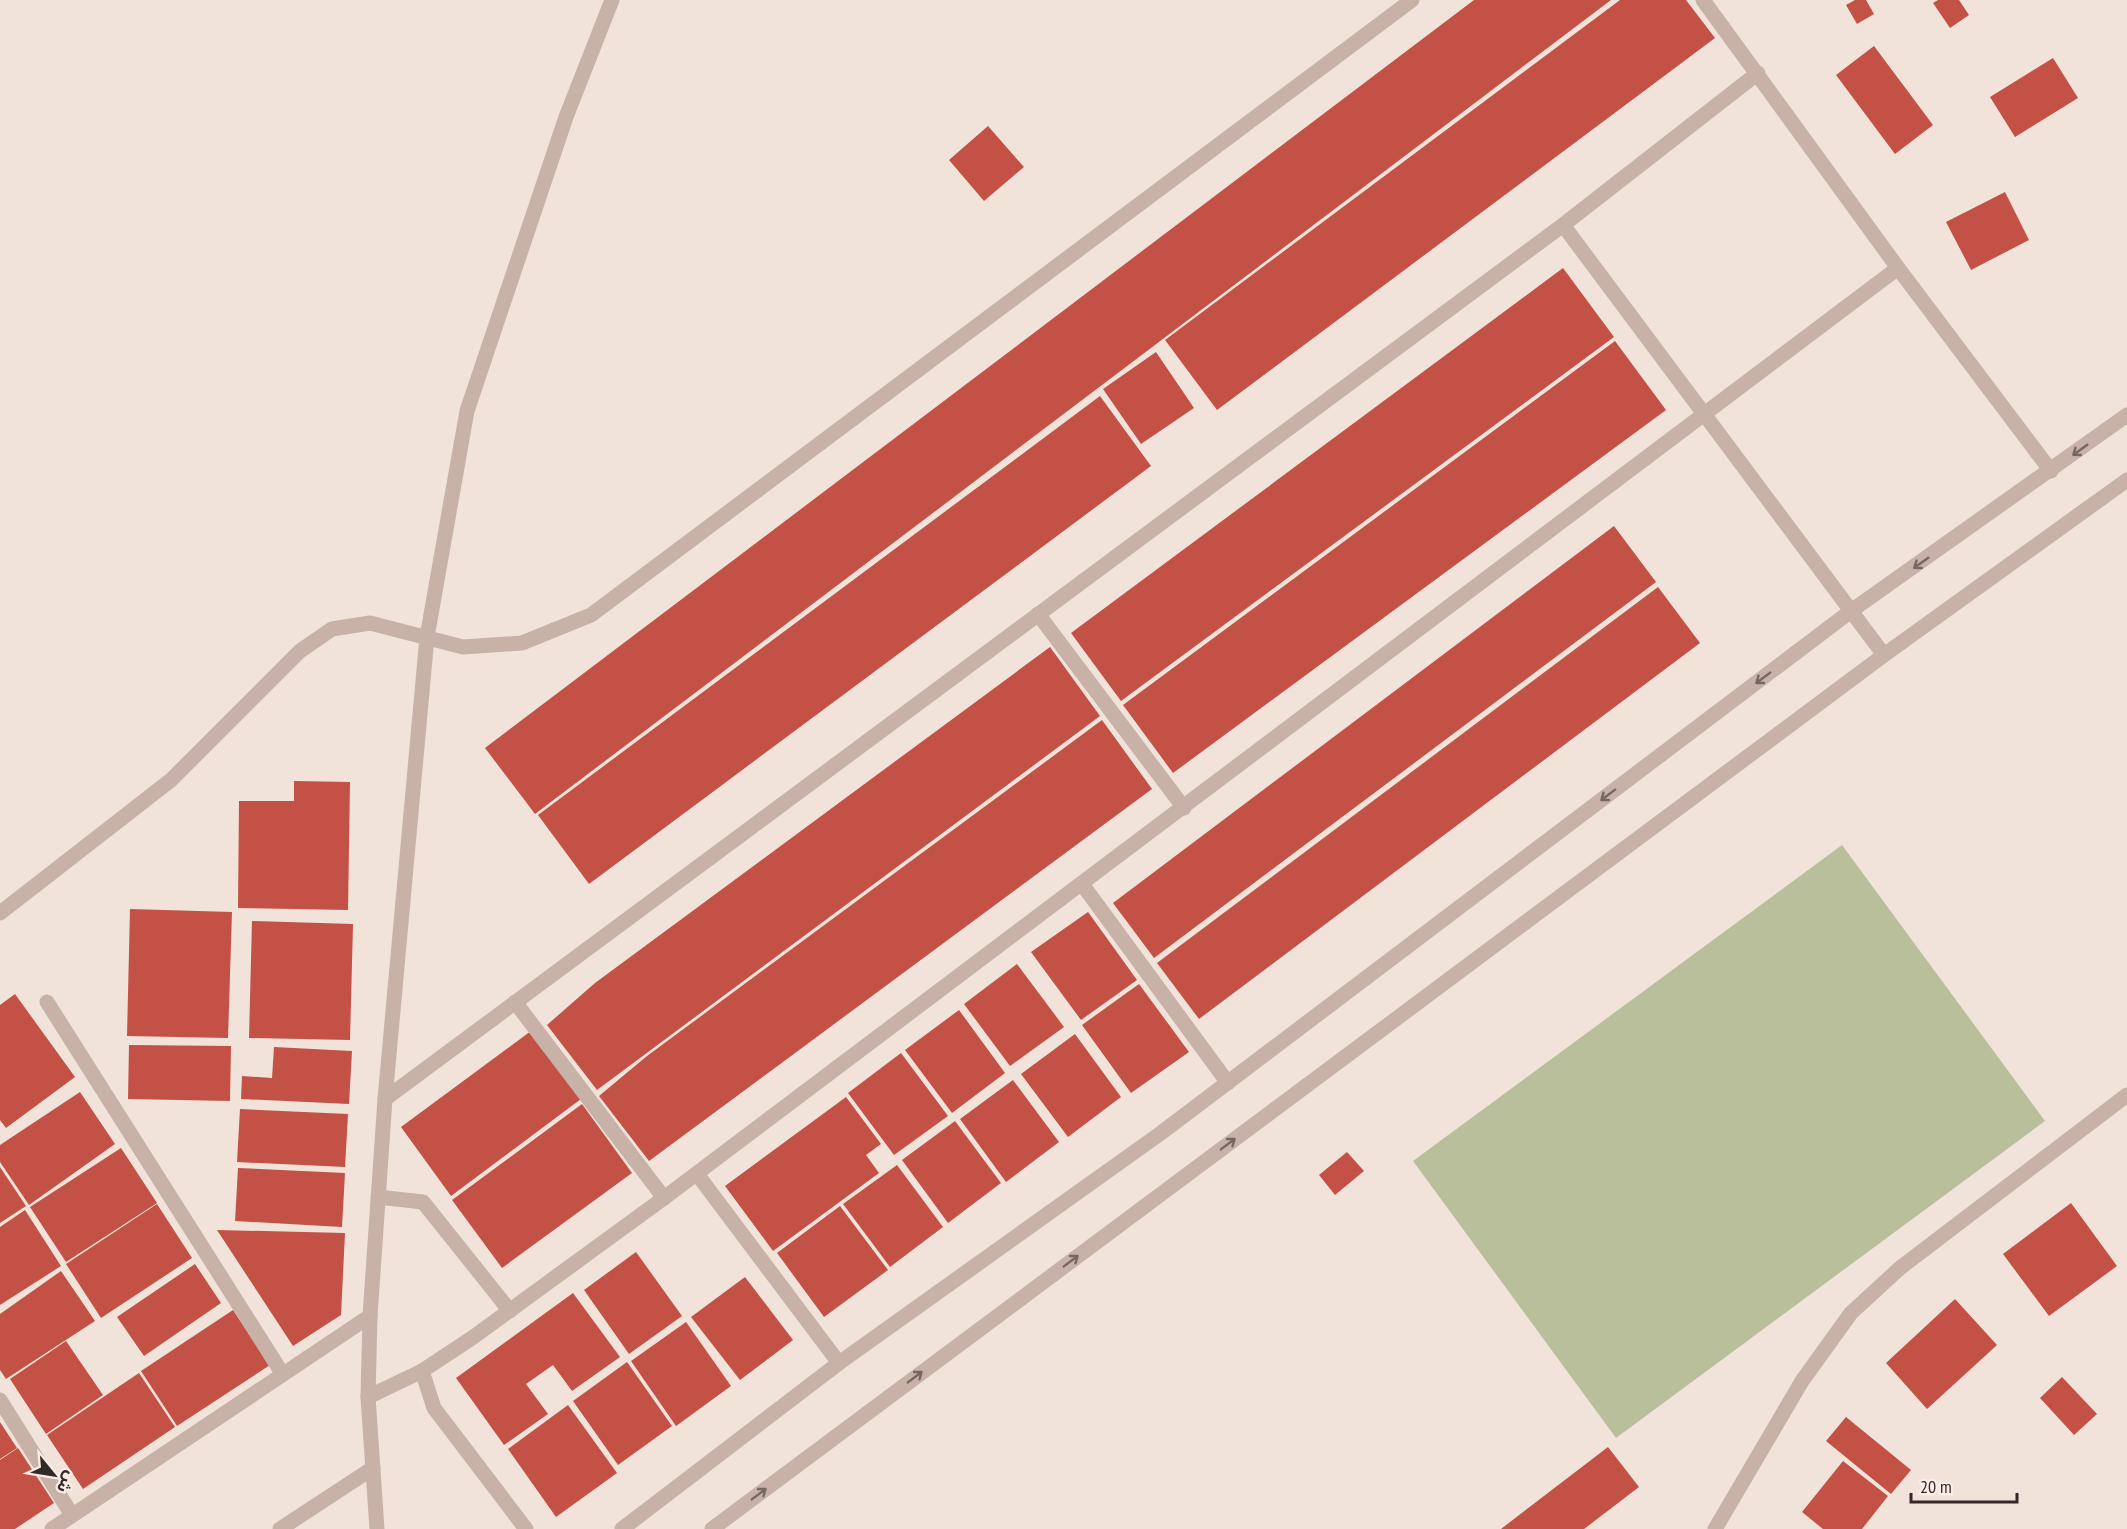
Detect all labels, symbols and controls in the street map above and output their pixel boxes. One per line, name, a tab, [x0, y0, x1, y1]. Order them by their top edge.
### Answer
one-way arrow	[2072, 443, 2088, 456]
one-way arrow	[1913, 556, 1929, 569]
one-way arrow	[1756, 671, 1772, 684]
one-way arrow	[1600, 789, 1616, 802]
one-way arrow	[1219, 1138, 1235, 1151]
one-way arrow	[1063, 1255, 1079, 1267]
one-way arrow	[907, 1371, 923, 1384]
north arrow	[24, 1445, 84, 1505]
scale bar	[1911, 1466, 2018, 1504]
text: ش	[53, 1468, 81, 1497]
text: 20 m	[1920, 1475, 1952, 1498]
one-way arrow	[750, 1488, 766, 1500]

